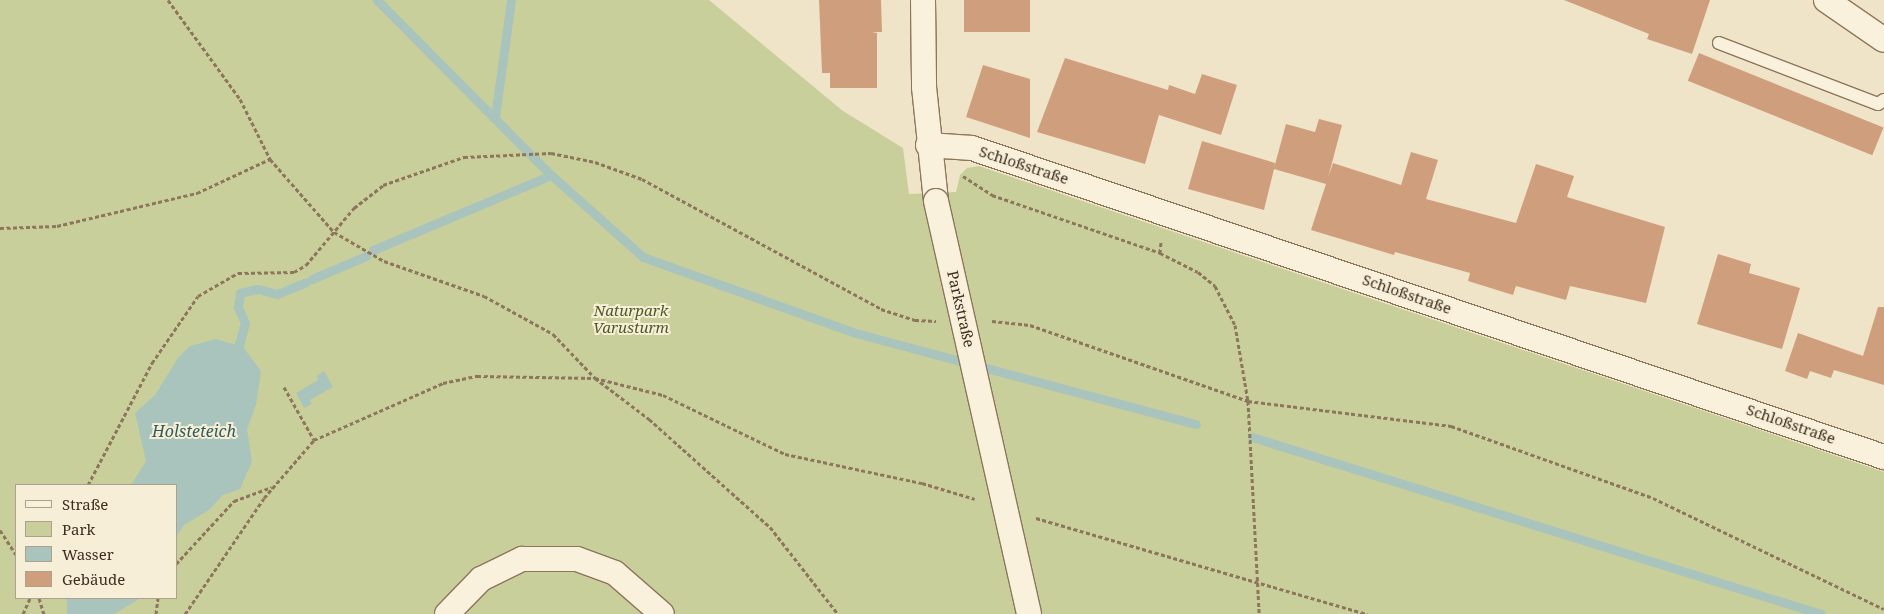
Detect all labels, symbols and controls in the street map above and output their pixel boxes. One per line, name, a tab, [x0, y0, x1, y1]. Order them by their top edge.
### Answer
street label: Schloßstraße	[977, 142, 1071, 188]
street label: Parkstraße	[943, 269, 979, 349]
street label: Schloßstraße	[1360, 270, 1454, 318]
park label: Naturpark Varusturm	[593, 301, 669, 336]
street label: Schloßstraße	[1744, 400, 1838, 448]
water label: Holsteteich	[152, 421, 236, 441]
legend	[15, 484, 178, 599]
text: Straße	[62, 494, 108, 514]
text: Park	[62, 519, 95, 539]
text: Wasser	[62, 544, 114, 564]
text: Gebäude	[62, 569, 125, 589]

